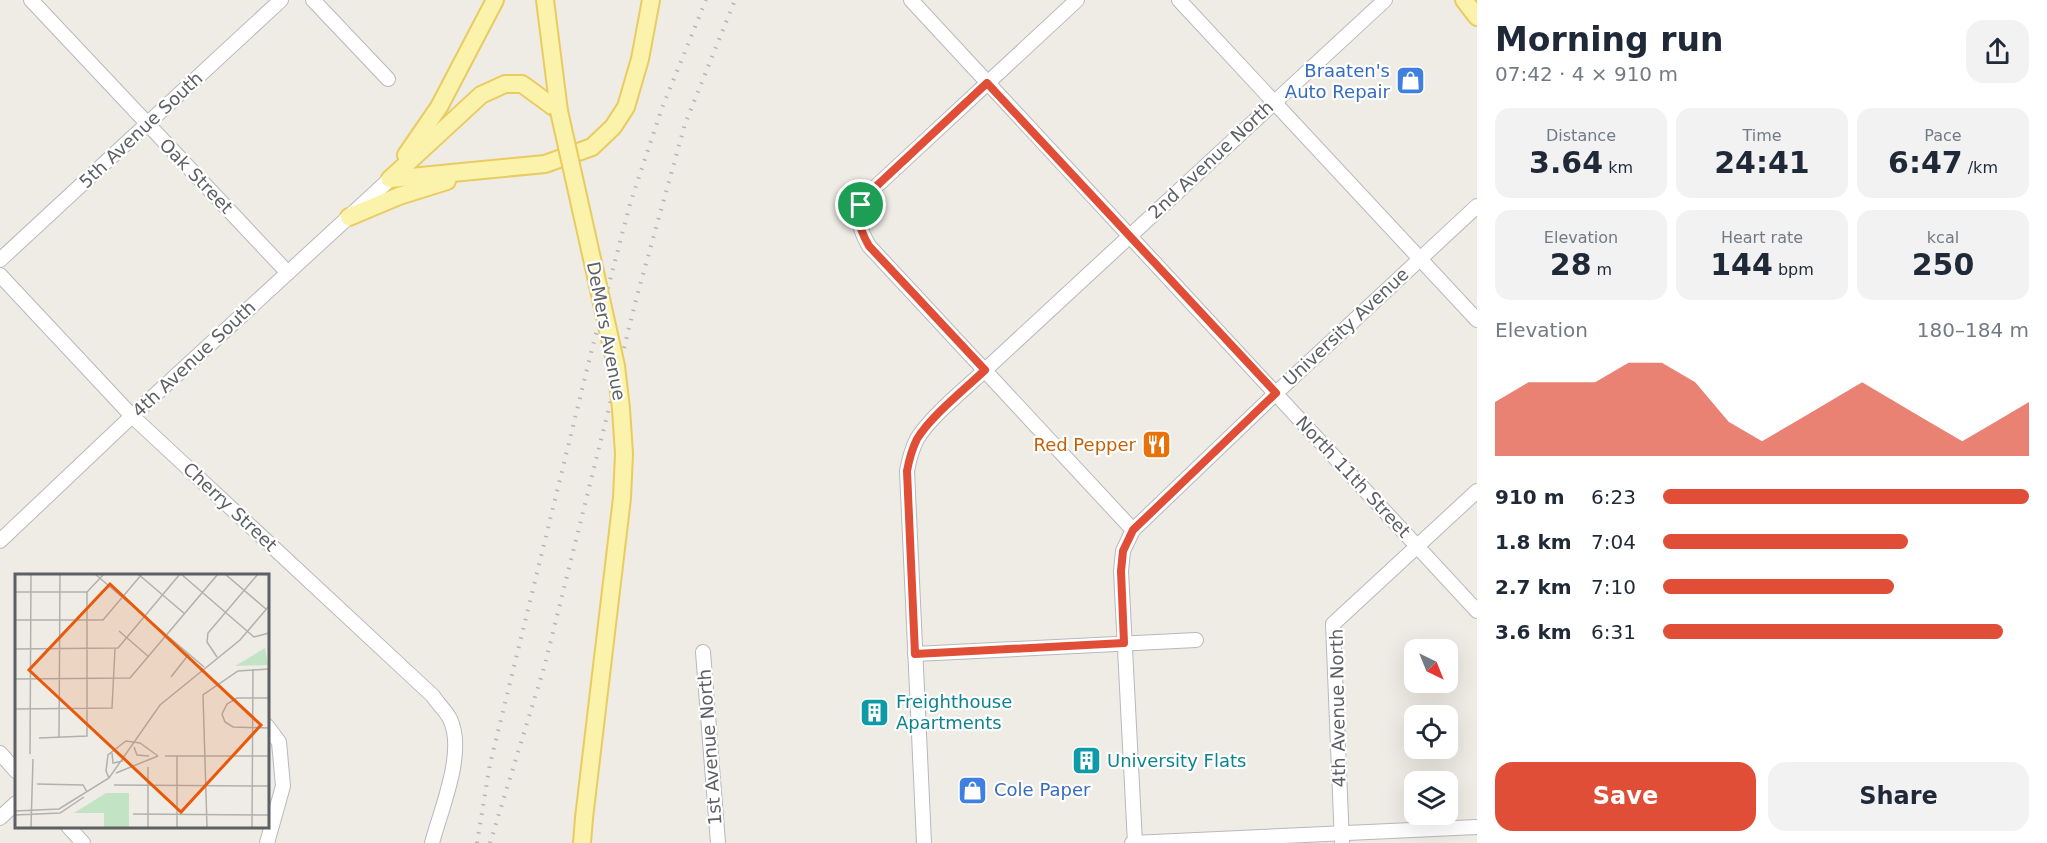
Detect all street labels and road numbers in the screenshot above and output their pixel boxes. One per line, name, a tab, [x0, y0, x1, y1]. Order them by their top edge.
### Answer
street label: 5th Avenue South	[75, 67, 207, 192]
street label: 2nd Avenue North	[1144, 96, 1277, 223]
street label: Oak Street	[155, 134, 237, 217]
street label: DeMers Avenue	[583, 260, 630, 402]
street label: University Avenue	[1279, 263, 1413, 390]
street label: 4th Avenue South	[128, 296, 260, 421]
street label: North 11th Street	[1292, 412, 1415, 542]
street label: Cherry Street	[179, 458, 282, 555]
street label: 4th Avenue North	[1326, 629, 1349, 787]
street label: 1st Avenue North	[694, 668, 725, 826]

